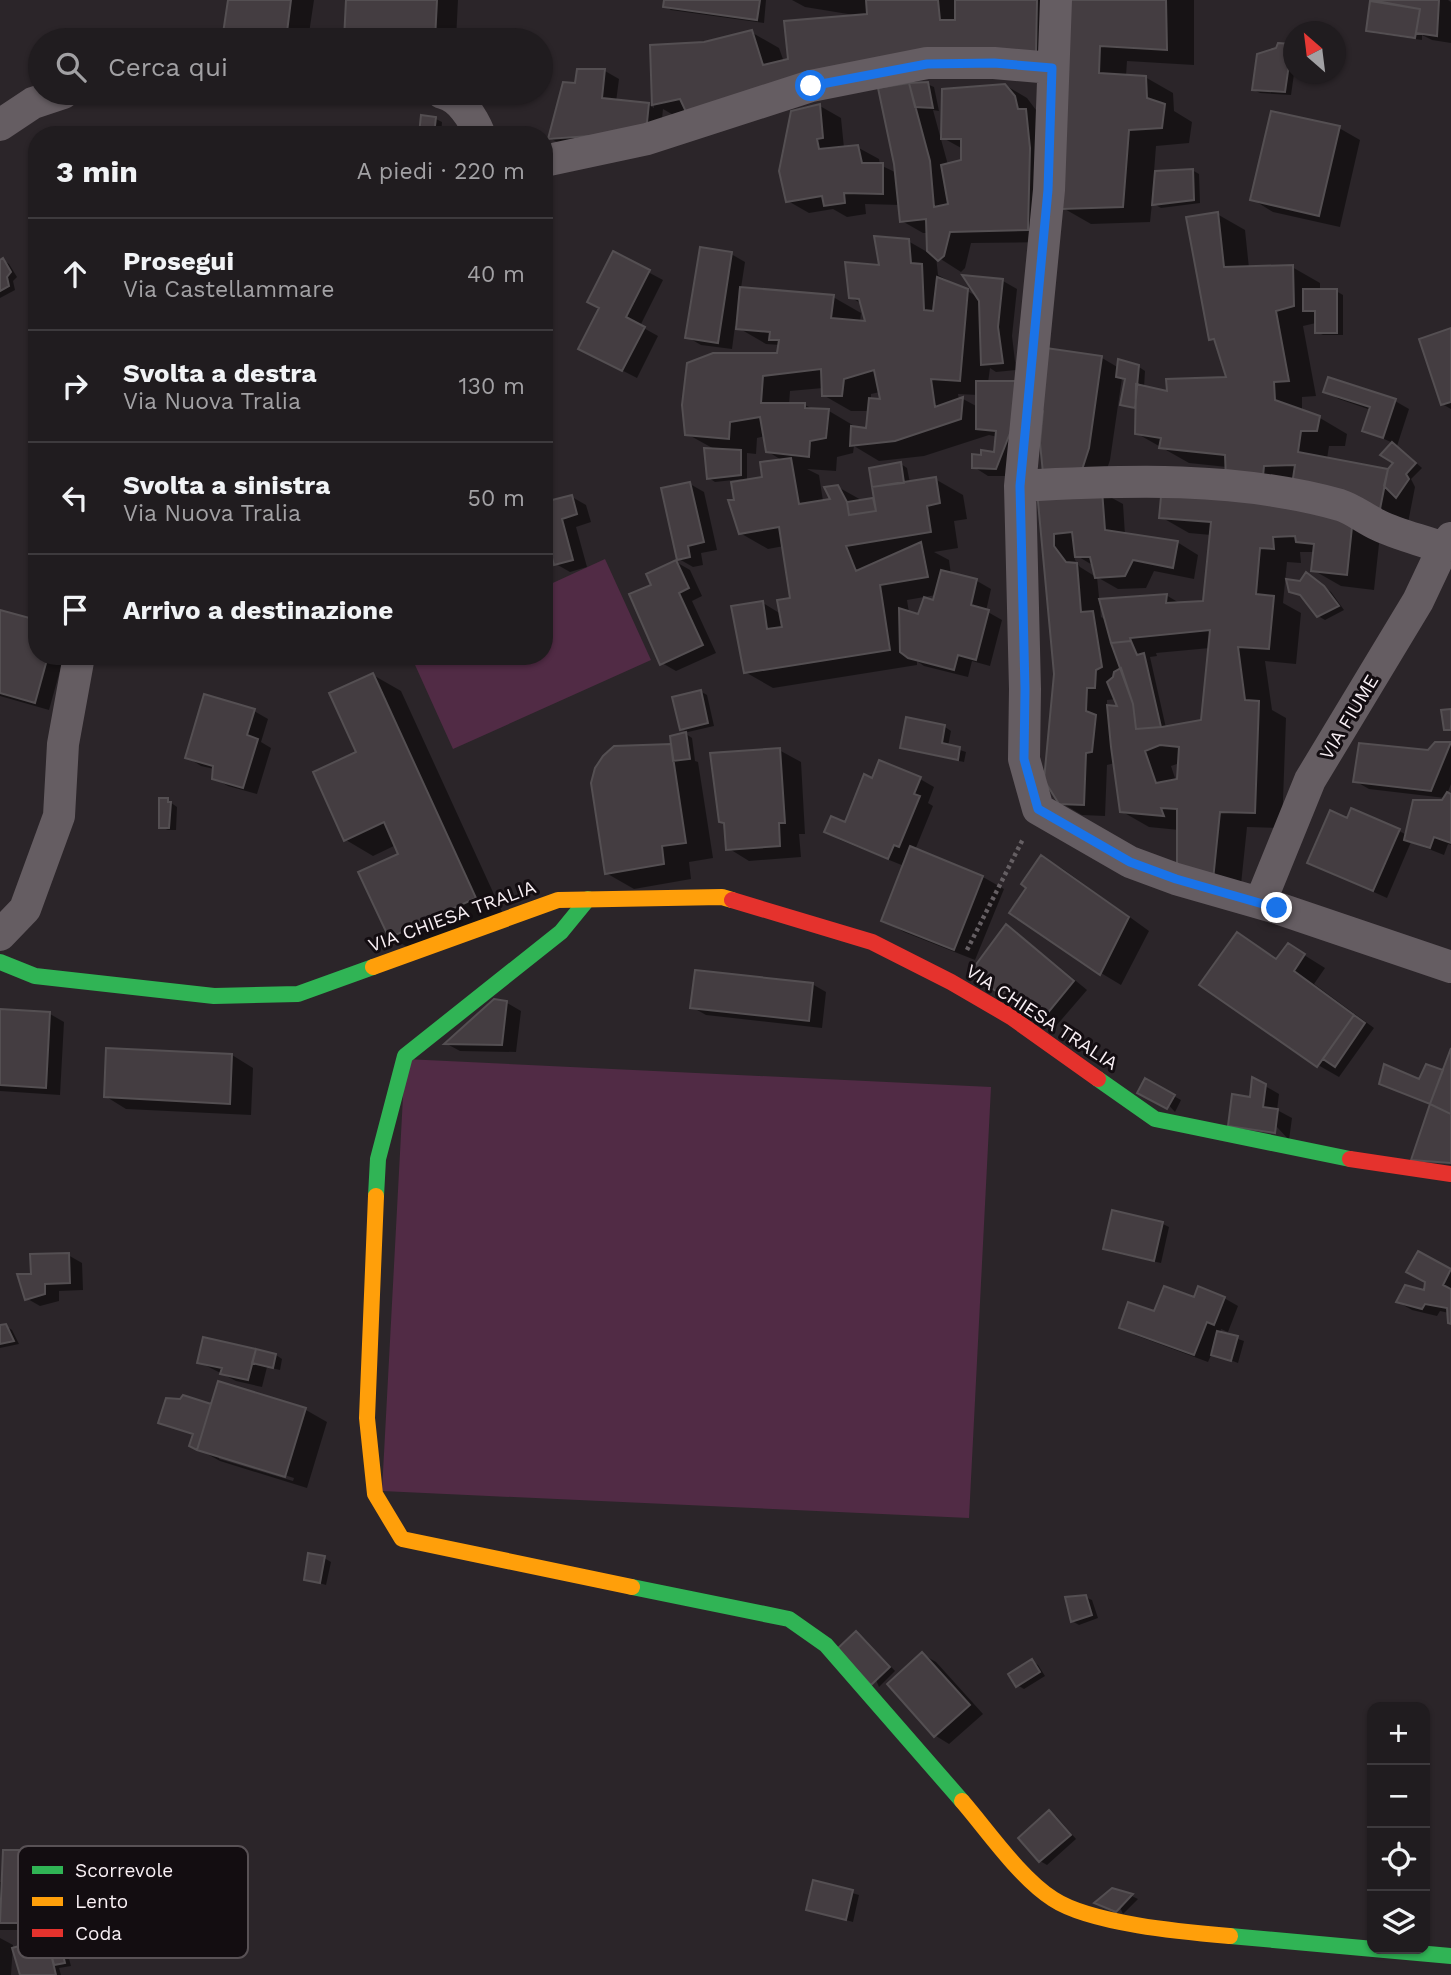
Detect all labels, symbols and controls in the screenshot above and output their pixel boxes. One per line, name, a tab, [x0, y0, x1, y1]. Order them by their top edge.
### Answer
north arrow	[1283, 21, 1346, 84]
search box	[28, 28, 553, 105]
icon: search	[52, 48, 90, 86]
text: Cerca qui	[108, 52, 228, 82]
route start	[795, 70, 826, 101]
text: 3 min	[56, 154, 138, 189]
text: A piedi · 220 m	[357, 158, 525, 185]
text: Prosegui	[123, 246, 234, 276]
icon: ahead	[56, 255, 94, 293]
text: 40 m	[467, 261, 525, 288]
text: Via Castellammare	[123, 276, 334, 303]
text: Svolta a destra	[123, 358, 316, 388]
icon: right	[56, 367, 94, 405]
text: 130 m	[459, 373, 525, 400]
text: Via Nuova Tralia	[123, 388, 301, 415]
text: Svolta a sinistra	[123, 470, 330, 500]
icon: left	[56, 479, 94, 517]
text: 50 m	[468, 485, 525, 512]
text: Via Nuova Tralia	[123, 500, 301, 527]
icon: arrive	[56, 591, 94, 629]
text: Arrivo a destinazione	[123, 595, 393, 625]
street label: VIA FIUME	[1315, 670, 1383, 764]
street label: VIA CHIESA TRALIA	[365, 875, 539, 957]
route end	[1261, 892, 1292, 923]
street label: VIA CHIESA TRALIA	[962, 959, 1123, 1075]
map controls	[1367, 1702, 1430, 1954]
button: +	[1367, 1702, 1430, 1765]
button: −	[1367, 1765, 1430, 1828]
button: locate	[1367, 1828, 1430, 1891]
legend	[18, 1846, 248, 1958]
text: Scorrevole	[75, 1859, 173, 1882]
text: Lento	[75, 1890, 128, 1913]
button: layers	[1367, 1891, 1430, 1954]
text: Coda	[75, 1922, 122, 1945]

